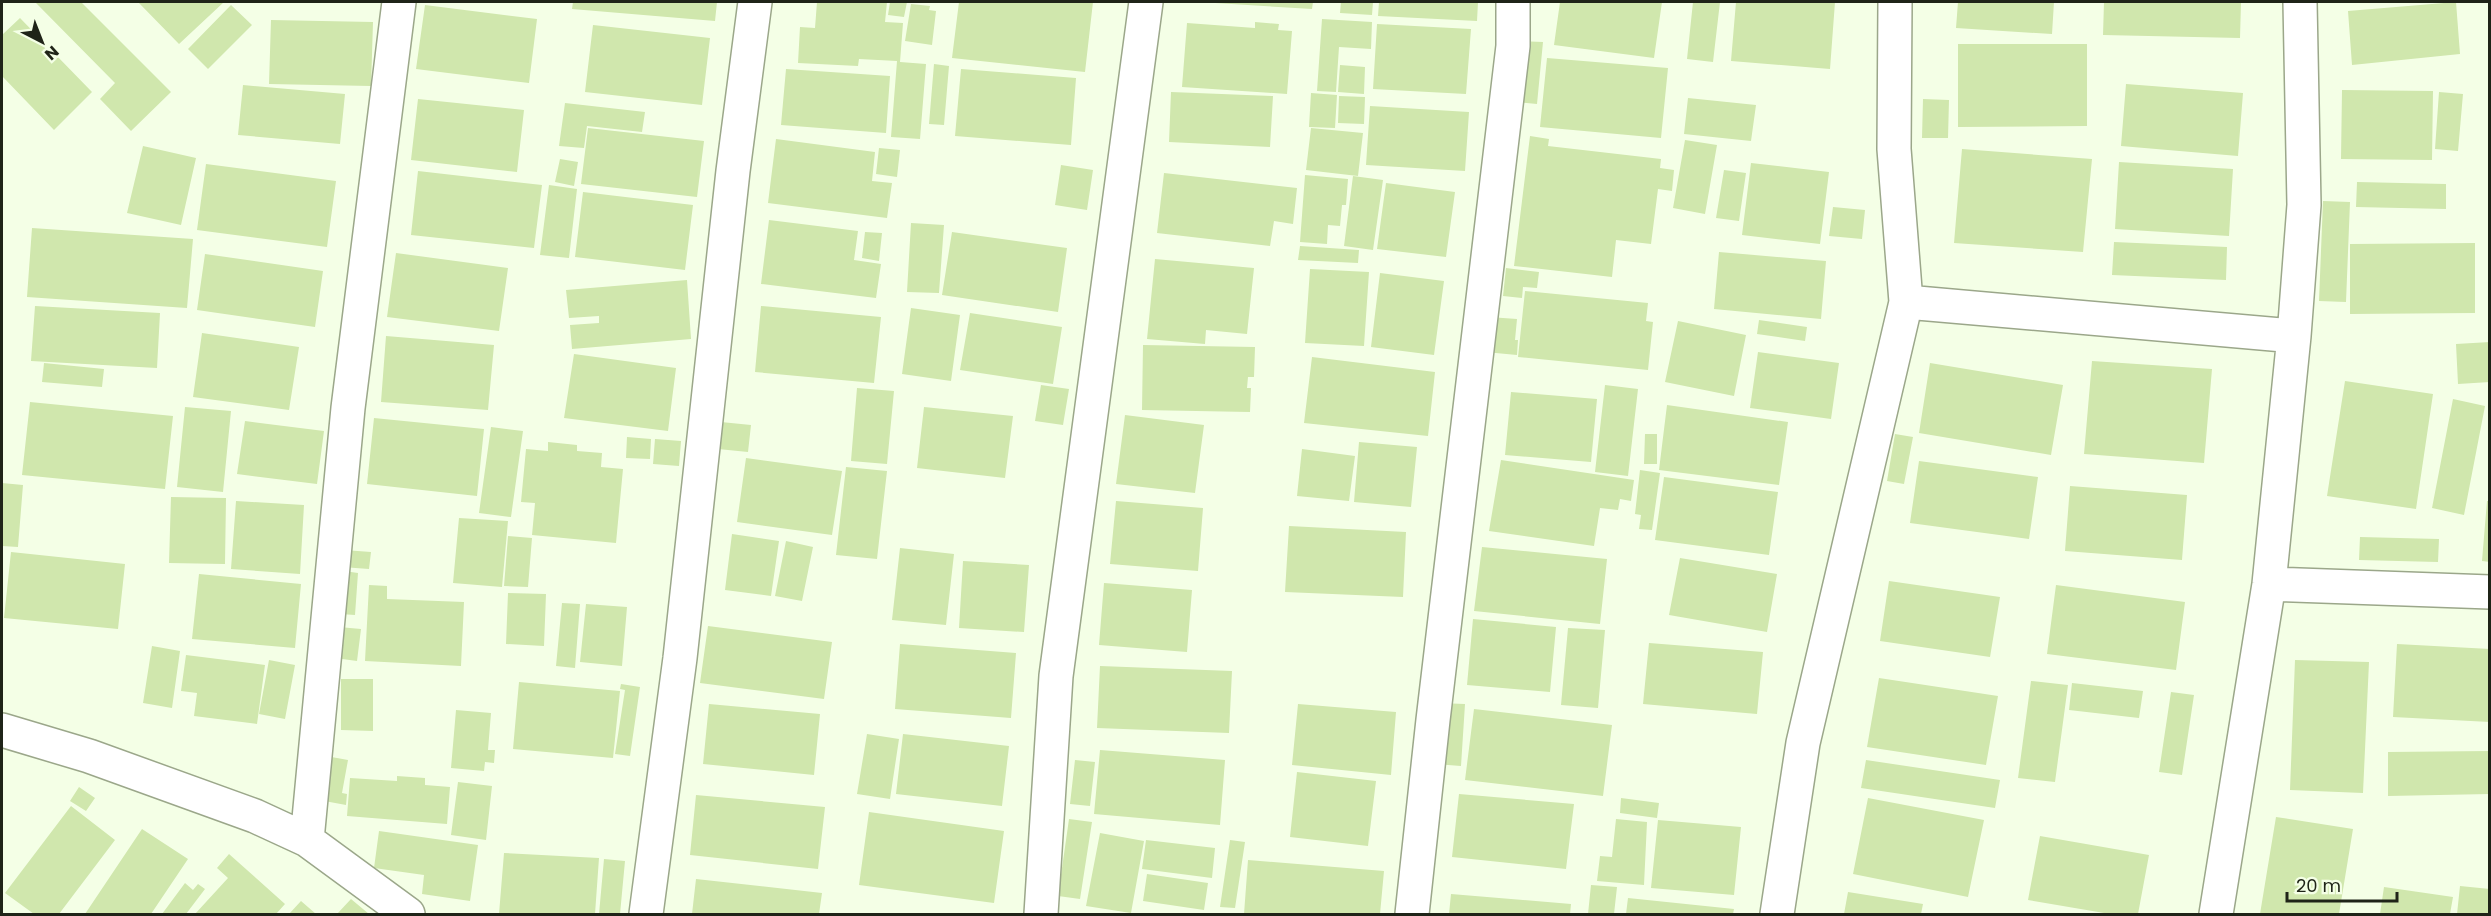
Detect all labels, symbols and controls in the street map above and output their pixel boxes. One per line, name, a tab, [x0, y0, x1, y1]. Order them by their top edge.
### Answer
north arrow	[12, 12, 72, 72]
text: N	[40, 40, 64, 65]
scale bar	[2287, 865, 2396, 903]
text: 20 m	[2296, 873, 2341, 898]

